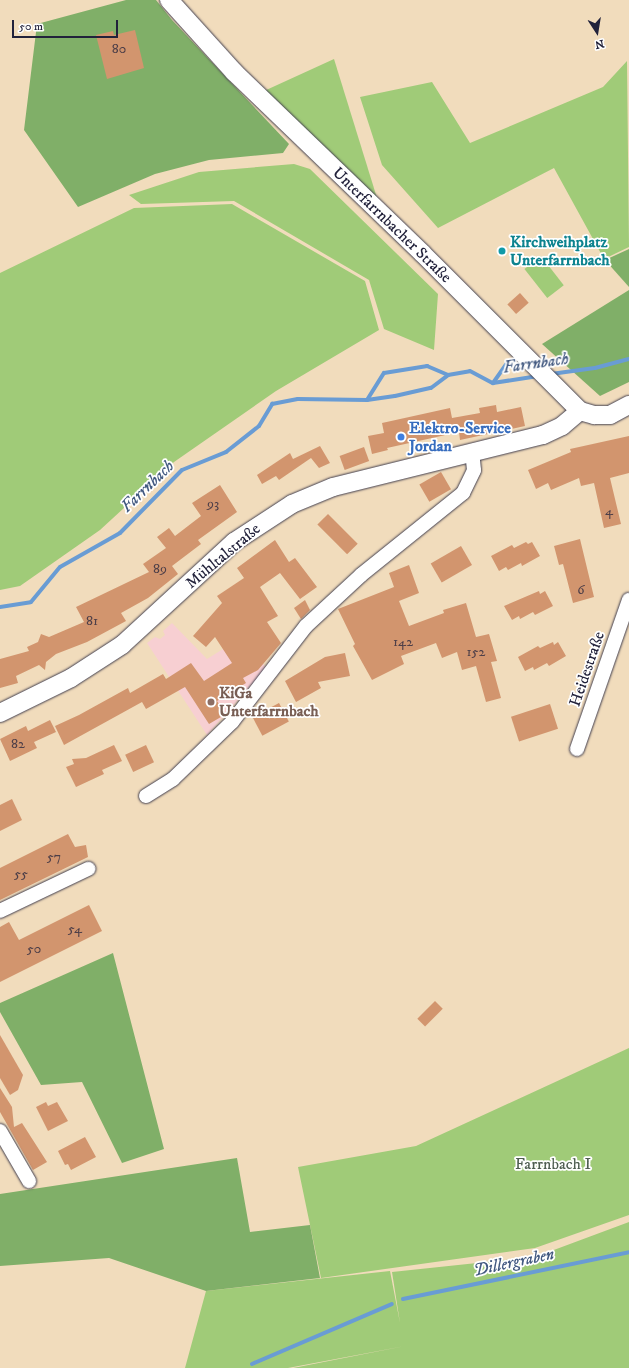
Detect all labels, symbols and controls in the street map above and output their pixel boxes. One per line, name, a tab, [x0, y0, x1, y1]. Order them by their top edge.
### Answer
scale bar	[14, 12, 120, 38]
north arrow	[577, 12, 617, 52]
text: 50 m	[19, 19, 43, 34]
text: N	[594, 36, 605, 52]
house number: 80	[112, 41, 126, 57]
street label: Unterfarrnbacher Straße	[328, 163, 456, 287]
place label: Kirchweihplatz Unterfarrnbach	[510, 232, 610, 270]
marker: Kirchweihplatz Unterfarrnbach	[497, 246, 507, 256]
water label: Farrnbach	[502, 349, 570, 379]
place label: Elektro-Service Jordan	[409, 418, 511, 456]
marker: Elektro-Service Jordan	[396, 432, 406, 442]
water label: Farrnbach	[117, 457, 179, 517]
house number: 93	[207, 496, 219, 512]
house number: 4	[605, 503, 613, 519]
street label: Mühltalstraße	[182, 519, 264, 593]
house number: 89	[153, 561, 167, 577]
house number: 6	[577, 582, 585, 598]
house number: 81	[86, 613, 98, 629]
street label: Heidestraße	[565, 629, 609, 709]
house number: 142	[393, 634, 413, 650]
house number: 152	[467, 644, 485, 660]
place label: KiGa Unterfarrnbach	[219, 683, 319, 721]
marker: KiGa Unterfarrnbach	[206, 697, 216, 707]
house number: 82	[11, 736, 25, 752]
house number: 57	[47, 849, 61, 865]
house number: 55	[14, 866, 28, 882]
house number: 54	[68, 921, 82, 937]
house number: 50	[27, 941, 41, 957]
park label: Farrnbach I	[515, 1154, 591, 1174]
water label: Dillergraben	[472, 1244, 556, 1282]

